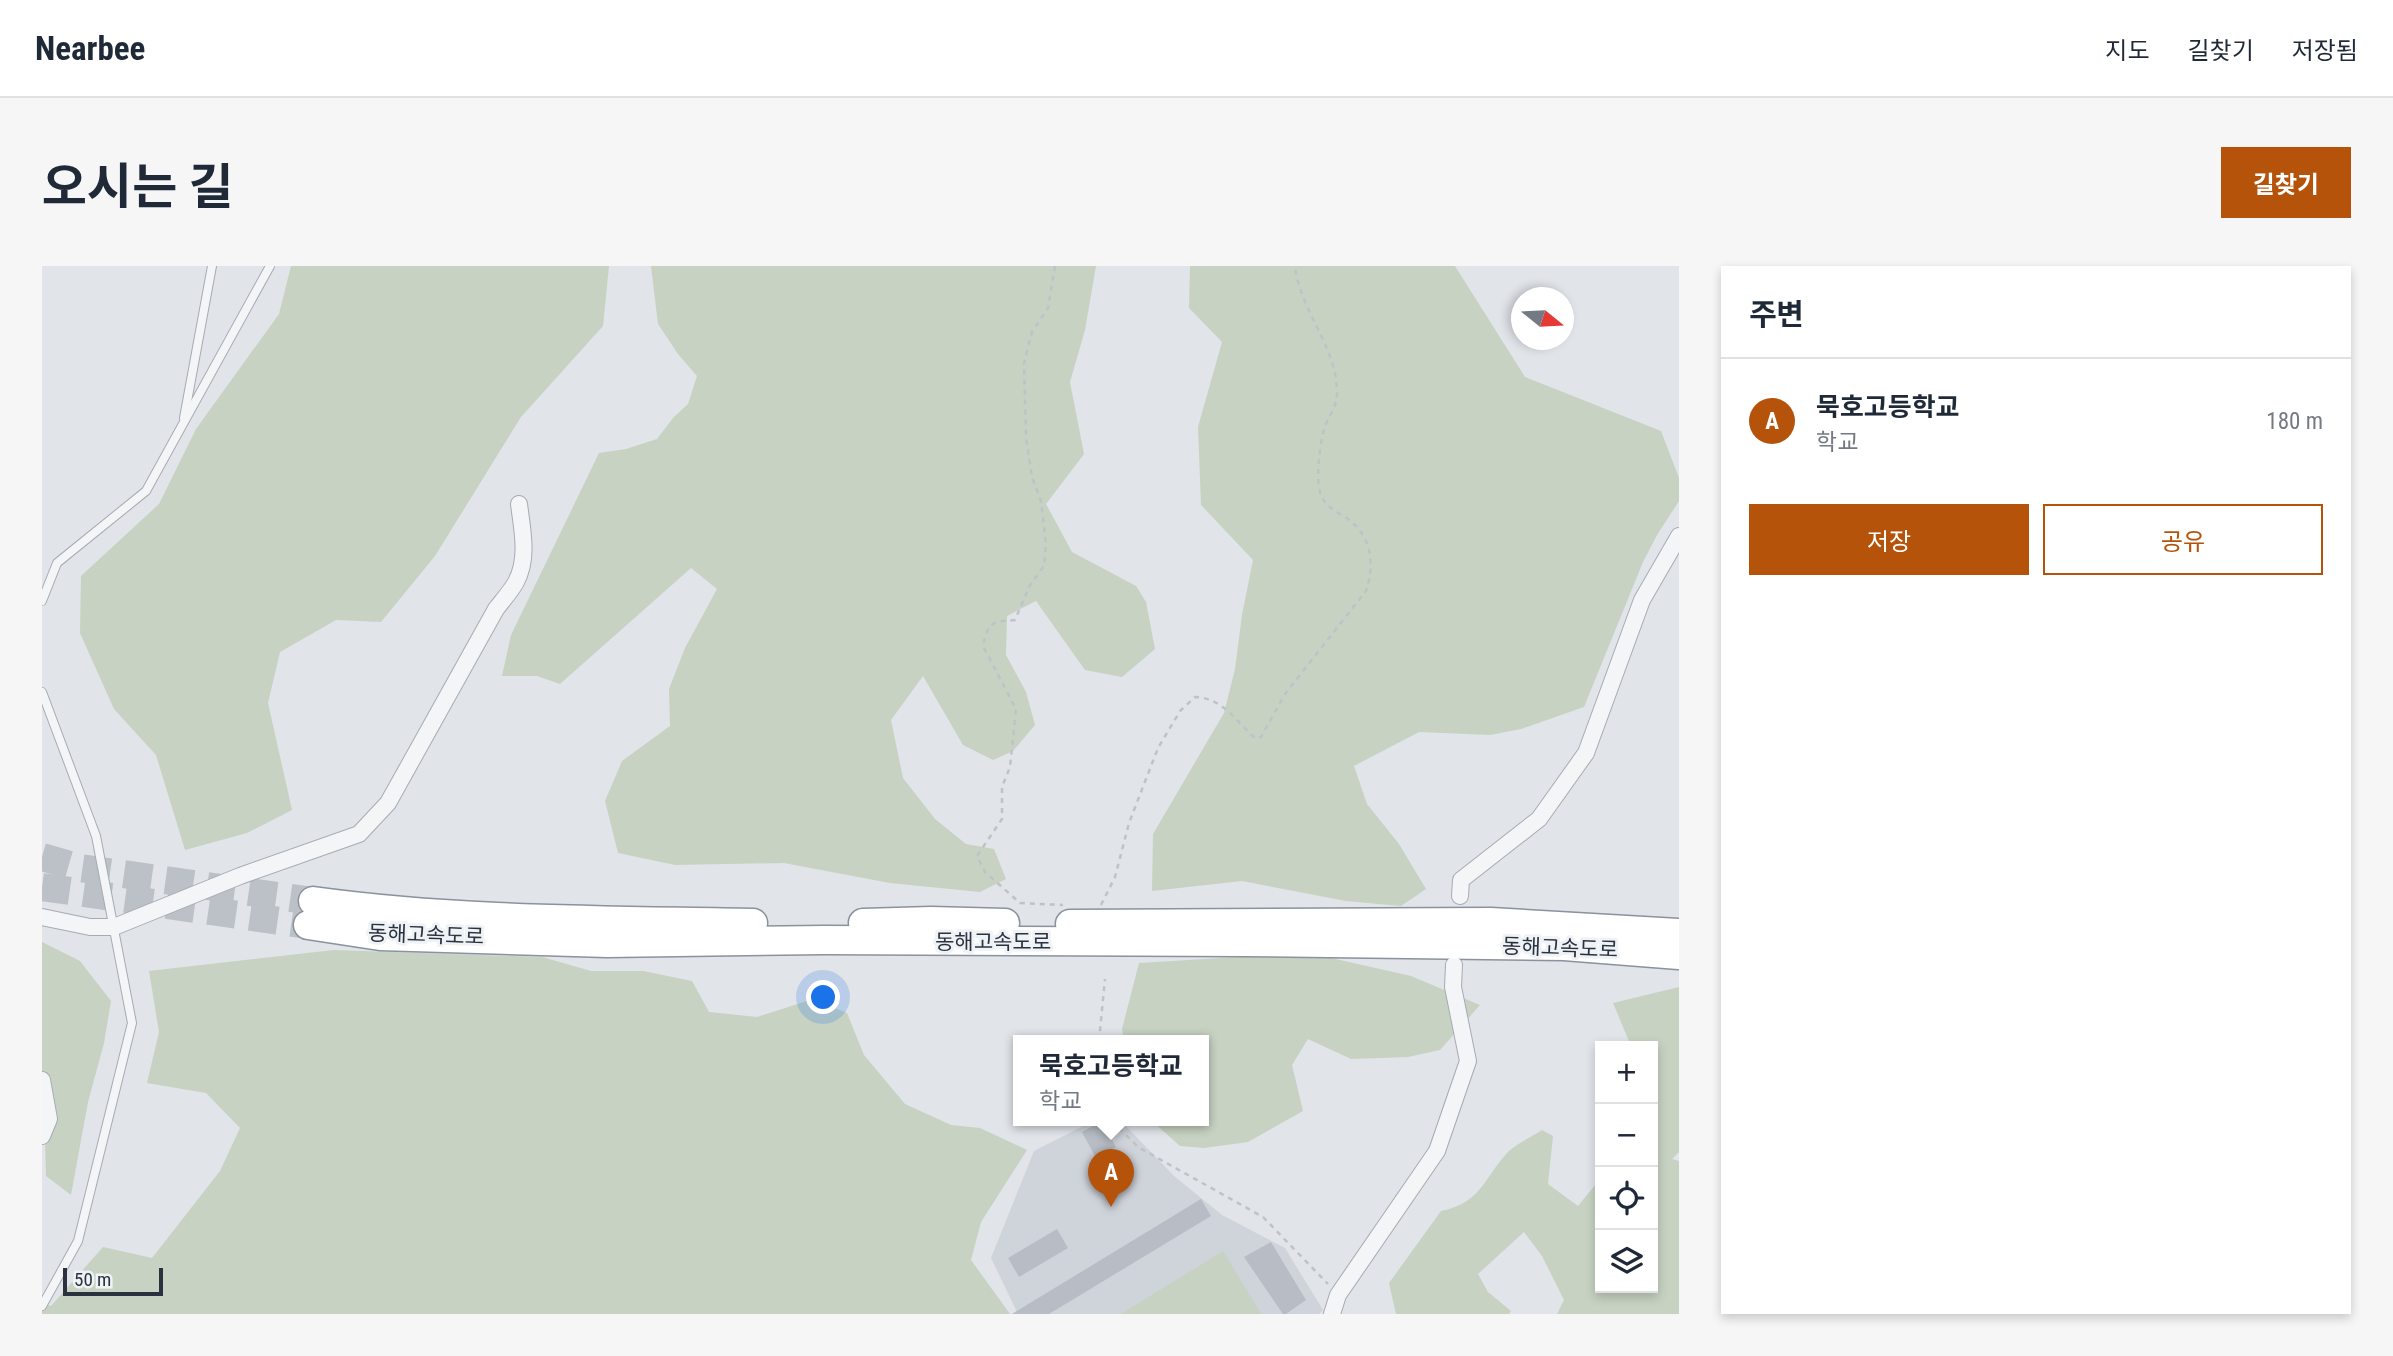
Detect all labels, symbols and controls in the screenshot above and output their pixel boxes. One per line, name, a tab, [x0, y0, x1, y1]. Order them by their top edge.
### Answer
text: Nearbee	[35, 29, 145, 68]
text: 지도	[2105, 37, 2150, 65]
text: 길찾기	[2188, 37, 2254, 65]
text: 저장됨	[2292, 37, 2358, 65]
button: 길찾기	[2221, 147, 2351, 218]
text: 오시는 길	[42, 159, 234, 216]
north arrow	[1511, 287, 1574, 350]
text: 주변	[1749, 297, 1804, 332]
text: 묵호고등학교	[1816, 392, 1960, 422]
text: A	[1765, 408, 1779, 435]
text: 180 m	[2266, 408, 2323, 435]
text: 학교	[1816, 429, 1858, 456]
button: 저장	[1749, 504, 2029, 575]
button: 공유	[2043, 504, 2323, 575]
street label: 동해고속도로	[368, 921, 484, 949]
street label: 동해고속도로	[935, 930, 1051, 954]
street label: 동해고속도로	[1502, 934, 1618, 962]
your location	[806, 980, 840, 1014]
popup	[1013, 1035, 1209, 1126]
map controls	[1595, 1041, 1658, 1293]
button: +	[1595, 1041, 1658, 1104]
text: 묵호고등학교	[1039, 1051, 1183, 1081]
text: 학교	[1039, 1088, 1082, 1115]
button: −	[1595, 1104, 1658, 1167]
pin: A	[1088, 1149, 1134, 1207]
button: locate	[1595, 1167, 1658, 1230]
button: layers	[1595, 1230, 1658, 1293]
scale bar	[63, 1265, 163, 1297]
text: 50 m	[74, 1268, 111, 1291]

